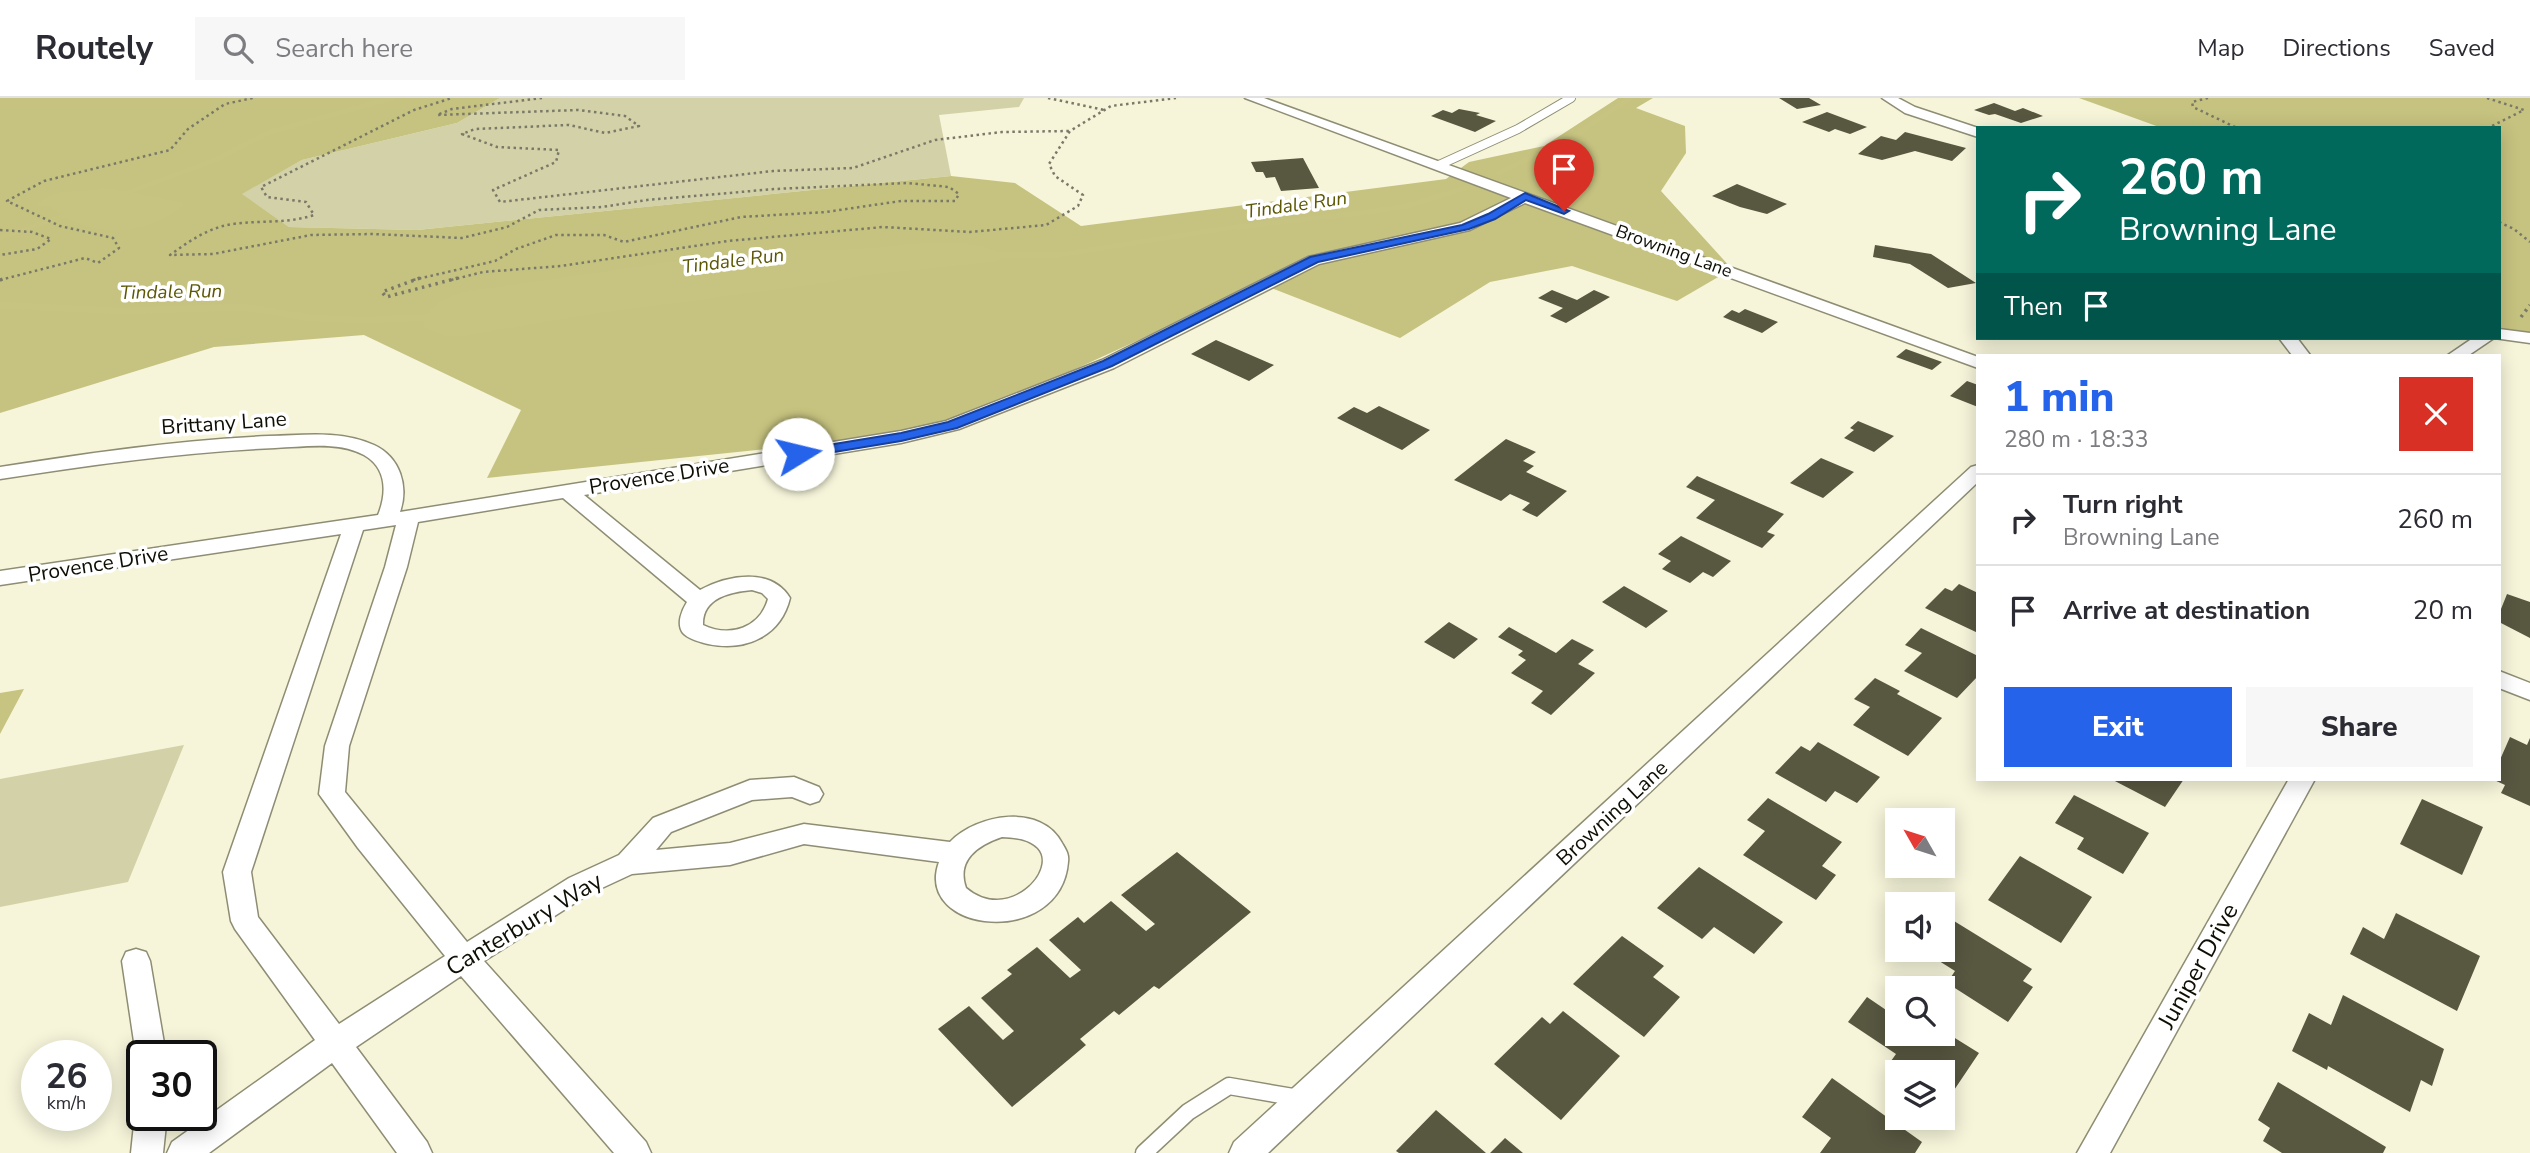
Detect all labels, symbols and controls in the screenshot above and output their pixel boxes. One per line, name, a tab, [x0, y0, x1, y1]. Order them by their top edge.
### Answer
search box	[195, 17, 685, 80]
text: Routely	[35, 26, 153, 71]
icon: search	[219, 29, 257, 67]
text: Search here	[275, 31, 413, 66]
text: Map	[2197, 32, 2244, 64]
text: Directions	[2282, 32, 2391, 64]
text: Saved	[2429, 32, 2495, 64]
pin	[1534, 139, 1594, 211]
text: 260 m	[2119, 144, 2263, 211]
icon: arrive	[1545, 150, 1583, 188]
icon: right	[2004, 154, 2095, 245]
water label: Tindale Run	[1244, 185, 1349, 225]
text: Browning Lane	[2119, 208, 2337, 251]
street label: Browning Lane	[1612, 219, 1736, 283]
water label: Tindale Run	[681, 242, 786, 280]
water label: Tindale Run	[120, 278, 222, 306]
icon: arrive	[2077, 287, 2115, 325]
text: Then	[2004, 289, 2063, 324]
text: 1 min	[2004, 369, 2114, 426]
button: close	[2399, 377, 2473, 451]
street label: Brittany Lane	[160, 405, 288, 441]
position arrow	[761, 417, 835, 491]
text: 280 m · 18:33	[2004, 424, 2149, 455]
street label: Provence Drive	[587, 451, 731, 501]
text: Turn right	[2063, 487, 2182, 522]
icon: right	[2004, 501, 2042, 539]
text: 260 m	[2397, 502, 2473, 537]
text: Browning Lane	[2063, 522, 2219, 553]
street label: Provence Drive	[26, 539, 170, 589]
icon: arrive	[2004, 592, 2042, 630]
text: Arrive at destination	[2063, 593, 2310, 628]
text: 20 m	[2413, 593, 2473, 628]
button: Exit	[2004, 687, 2232, 767]
button: Share	[2246, 687, 2473, 767]
street label: Browning Lane	[1550, 754, 1674, 872]
north arrow	[1885, 808, 1955, 878]
map controls	[1885, 808, 1955, 1130]
street label: Canterbury Way	[440, 864, 609, 983]
button: sound	[1885, 892, 1955, 962]
street label: Juniper Drive	[2150, 898, 2246, 1035]
button: search	[1885, 976, 1955, 1046]
speed limit sign: 30	[126, 1040, 217, 1131]
text: 26	[45, 1053, 88, 1100]
button: layers	[1885, 1060, 1955, 1130]
text: km/h	[47, 1091, 86, 1115]

